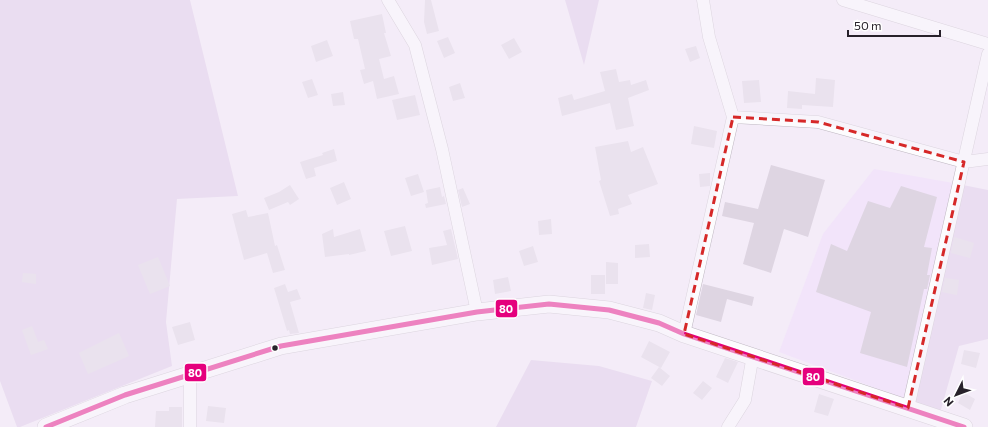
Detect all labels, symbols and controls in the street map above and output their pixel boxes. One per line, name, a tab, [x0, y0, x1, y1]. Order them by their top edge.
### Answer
scale bar	[848, 12, 940, 38]
text: 50 m	[854, 18, 882, 32]
line badge: 80	[495, 299, 518, 318]
text: 80	[499, 302, 513, 315]
unlabelled marker	[270, 343, 280, 353]
line badge: 80	[184, 363, 207, 382]
text: 80	[188, 366, 202, 379]
line badge: 80	[802, 367, 825, 386]
text: 80	[806, 370, 820, 383]
north arrow	[936, 375, 976, 415]
text: N	[941, 395, 956, 409]

